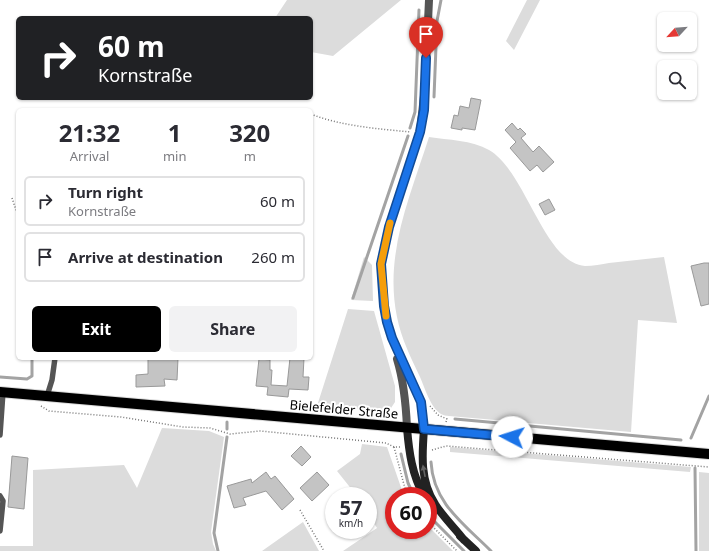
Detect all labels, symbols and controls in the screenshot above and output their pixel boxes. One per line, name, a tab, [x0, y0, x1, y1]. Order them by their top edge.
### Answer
north arrow	[657, 12, 697, 52]
map controls	[657, 12, 697, 100]
pin	[409, 17, 443, 58]
icon: arrive	[415, 23, 437, 45]
text: 60 m	[98, 27, 165, 65]
icon: right	[32, 32, 84, 84]
button: search	[657, 60, 697, 100]
text: Kornstraße	[98, 63, 192, 87]
text: 21:32	[59, 116, 120, 149]
text: 1	[168, 116, 182, 149]
text: 320	[229, 116, 270, 149]
text: Arrival	[70, 147, 109, 165]
text: min	[163, 147, 186, 165]
text: m	[244, 147, 256, 165]
text: Turn right	[68, 182, 143, 202]
icon: right	[34, 190, 56, 212]
text: 60 m	[260, 191, 295, 211]
text: Kornstraße	[68, 202, 136, 220]
icon: arrive	[34, 246, 56, 268]
text: Arrive at destination	[68, 247, 223, 267]
text: 260 m	[251, 247, 295, 267]
button: Exit	[32, 306, 161, 352]
button: Share	[169, 306, 297, 352]
street label: Bielefelder Straße	[289, 395, 399, 423]
position arrow	[491, 416, 533, 458]
one-way arrow	[420, 465, 426, 477]
speed limit sign: 60	[385, 487, 437, 539]
text: 57	[340, 494, 362, 521]
text: km/h	[339, 516, 363, 530]

